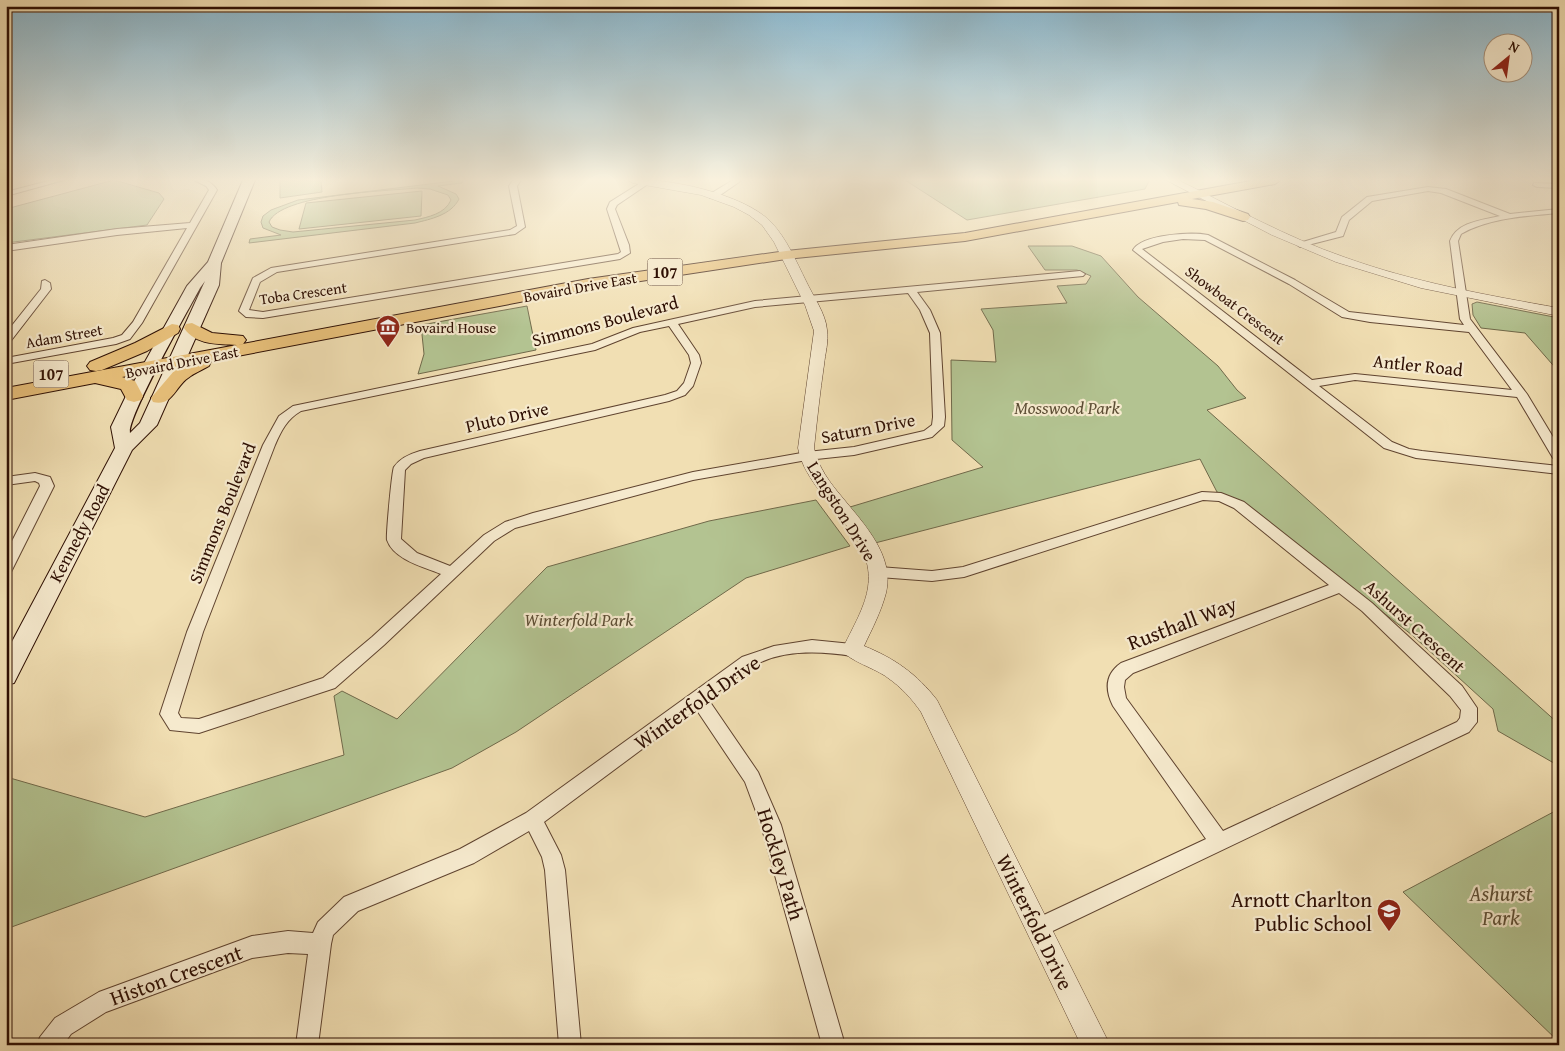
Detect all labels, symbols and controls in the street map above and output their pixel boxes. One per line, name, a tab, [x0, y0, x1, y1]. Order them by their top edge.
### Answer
north arrow	[1482, 32, 1532, 82]
text: N	[1505, 36, 1524, 58]
road number: 107	[648, 258, 682, 286]
street label: Showboat Crescent	[1181, 261, 1290, 350]
street label: Bovaird Drive East	[522, 267, 639, 307]
street label: Toba Crescent	[258, 276, 349, 310]
street label: Simmons Boulevard	[529, 288, 681, 353]
museum icon: Bovaird House	[375, 314, 401, 348]
place label: Bovaird House	[406, 317, 496, 338]
street label: Adam Street	[24, 319, 105, 353]
street label: Bovaird Drive East	[124, 341, 241, 383]
street label: Antler Road	[1372, 347, 1465, 383]
road number: 107	[34, 360, 68, 388]
street label: Pluto Drive	[463, 394, 551, 440]
park label: Mosswood Park	[1014, 394, 1121, 421]
street label: Saturn Drive	[819, 406, 917, 450]
street label: Simmons Boulevard	[181, 438, 263, 588]
street label: Langston Drive	[800, 456, 884, 566]
street label: Kennedy Road	[42, 479, 116, 587]
street label: Ashurst Crescent	[1358, 573, 1472, 679]
street label: Rusthall Way	[1123, 588, 1242, 658]
park label: Winterfold Park	[525, 606, 634, 633]
street label: Winterfold Drive	[628, 647, 767, 757]
street label: Hockley Path	[749, 804, 813, 924]
street label: Winterfold Drive	[989, 849, 1081, 995]
park label: Ashurst Park	[1469, 878, 1533, 933]
place label: Arnott Charlton Public School	[1231, 884, 1372, 939]
school or university icon: Arnott Charlton Public School	[1376, 898, 1402, 932]
street label: Histon Crescent	[105, 936, 247, 1013]

